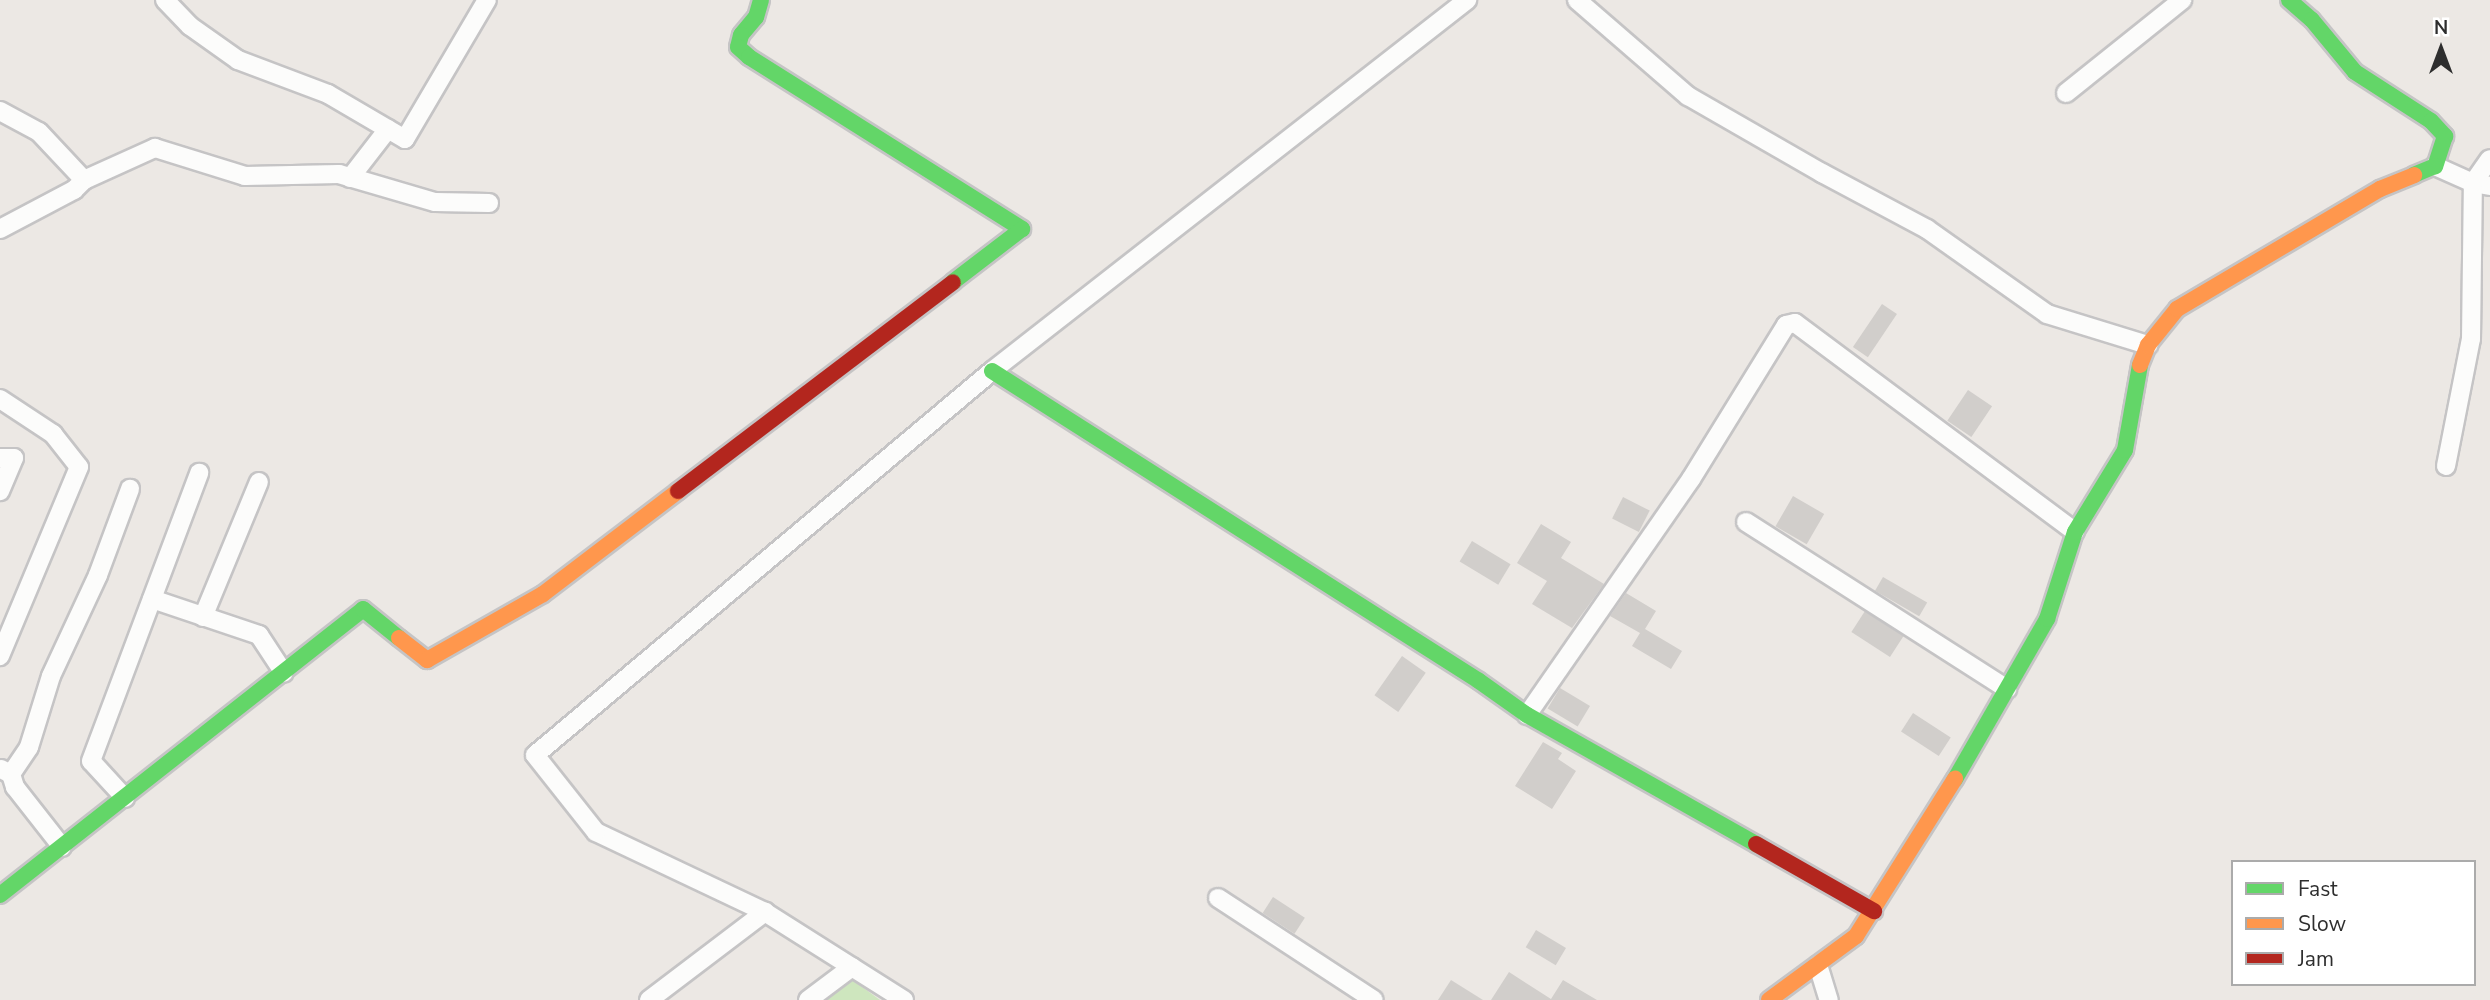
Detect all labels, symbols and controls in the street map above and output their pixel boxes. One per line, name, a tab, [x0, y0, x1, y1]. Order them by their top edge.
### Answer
north arrow	[2406, 14, 2476, 84]
text: N	[2434, 15, 2448, 41]
legend	[2231, 860, 2476, 986]
text: Fast	[2298, 875, 2338, 903]
text: Slow	[2298, 910, 2346, 938]
text: Jam	[2298, 945, 2334, 973]

